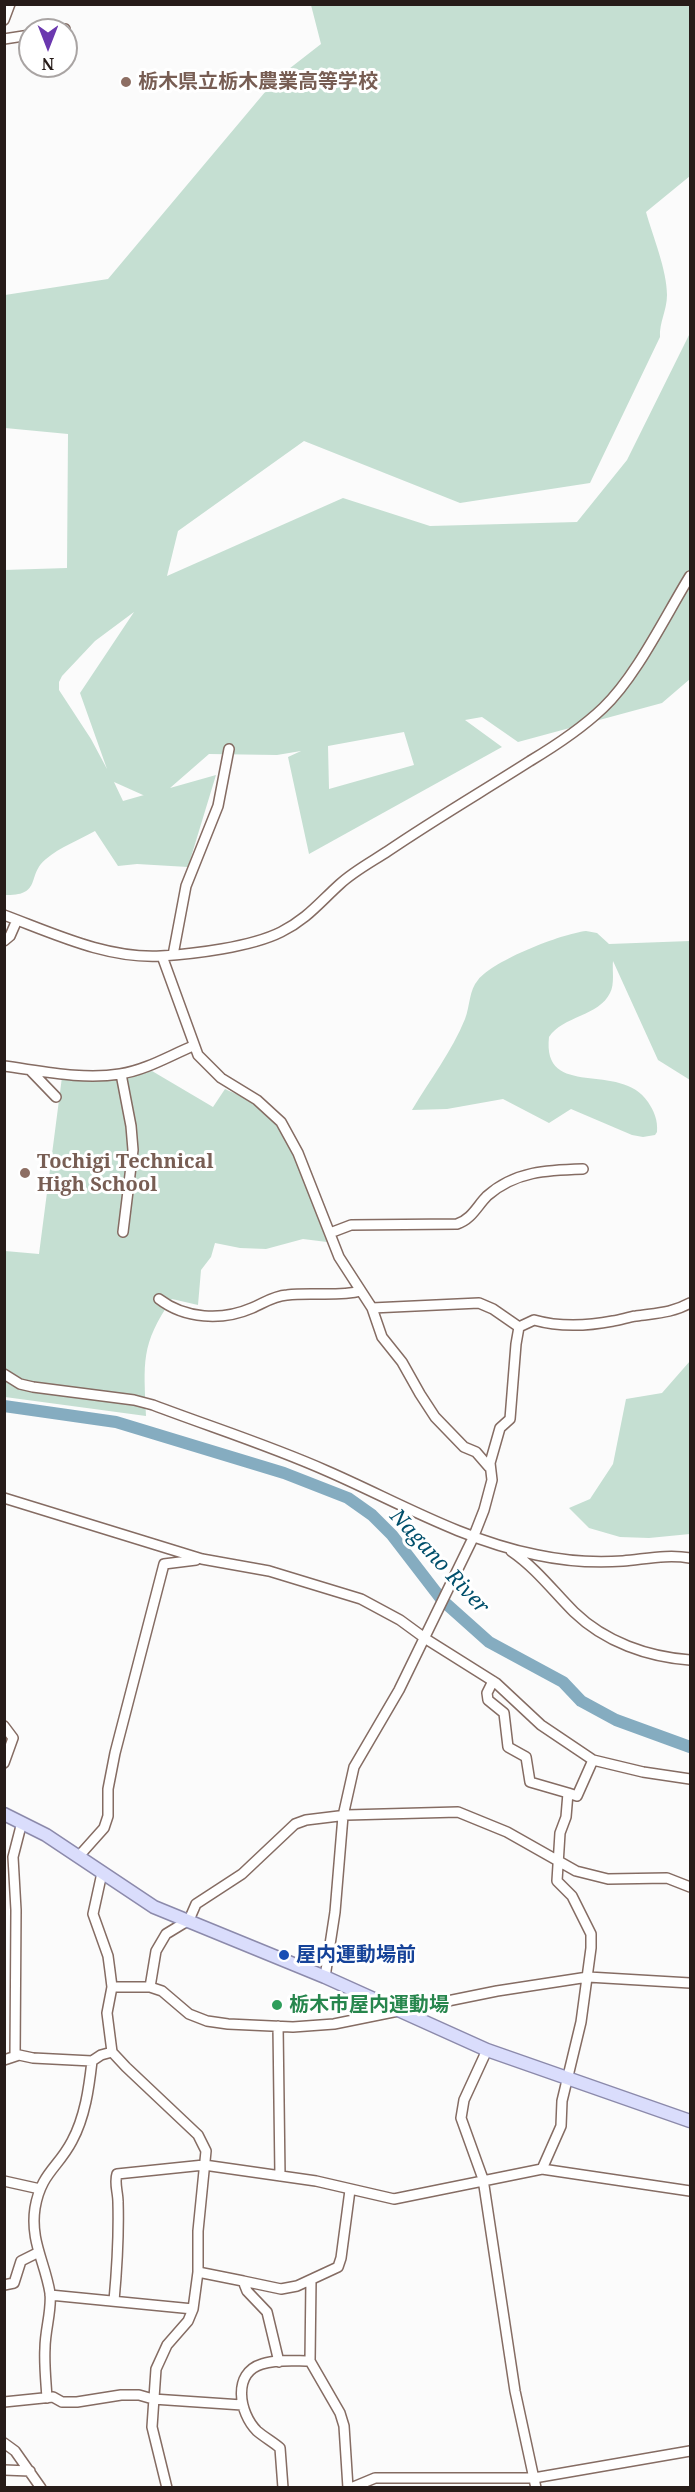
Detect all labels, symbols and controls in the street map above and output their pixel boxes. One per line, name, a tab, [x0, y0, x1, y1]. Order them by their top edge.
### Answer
north arrow	[18, 18, 78, 78]
text: N	[42, 53, 54, 75]
place label: 栃木県立栃木農業高等学校	[138, 70, 378, 94]
marker: 栃木県立栃木農業高等学校	[119, 75, 133, 89]
place label: Tochigi Technical High School	[37, 1150, 214, 1197]
marker: Tochigi Technical High School	[18, 1166, 32, 1180]
water label: Nagano River	[384, 1504, 494, 1620]
place label: 屋内運動場前	[296, 1943, 416, 1967]
marker: 屋内運動場前	[277, 1948, 291, 1962]
place label: 栃木市屋内運動場	[289, 1993, 449, 2017]
marker: 栃木市屋内運動場	[270, 1998, 284, 2012]

